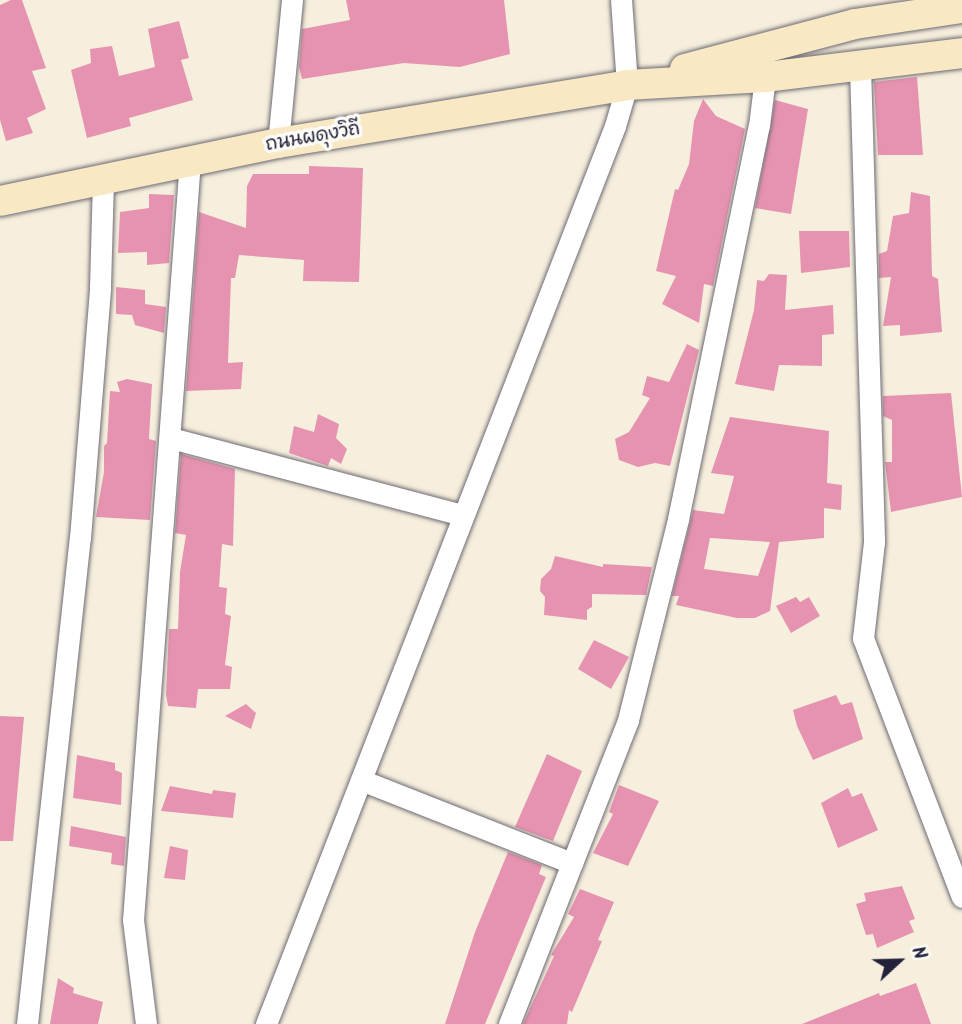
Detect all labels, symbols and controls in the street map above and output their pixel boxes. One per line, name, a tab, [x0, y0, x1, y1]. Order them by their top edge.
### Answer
street label: ถนนผดุงวิถี	[264, 118, 362, 158]
north arrow	[864, 926, 934, 996]
text: N	[902, 942, 935, 964]

